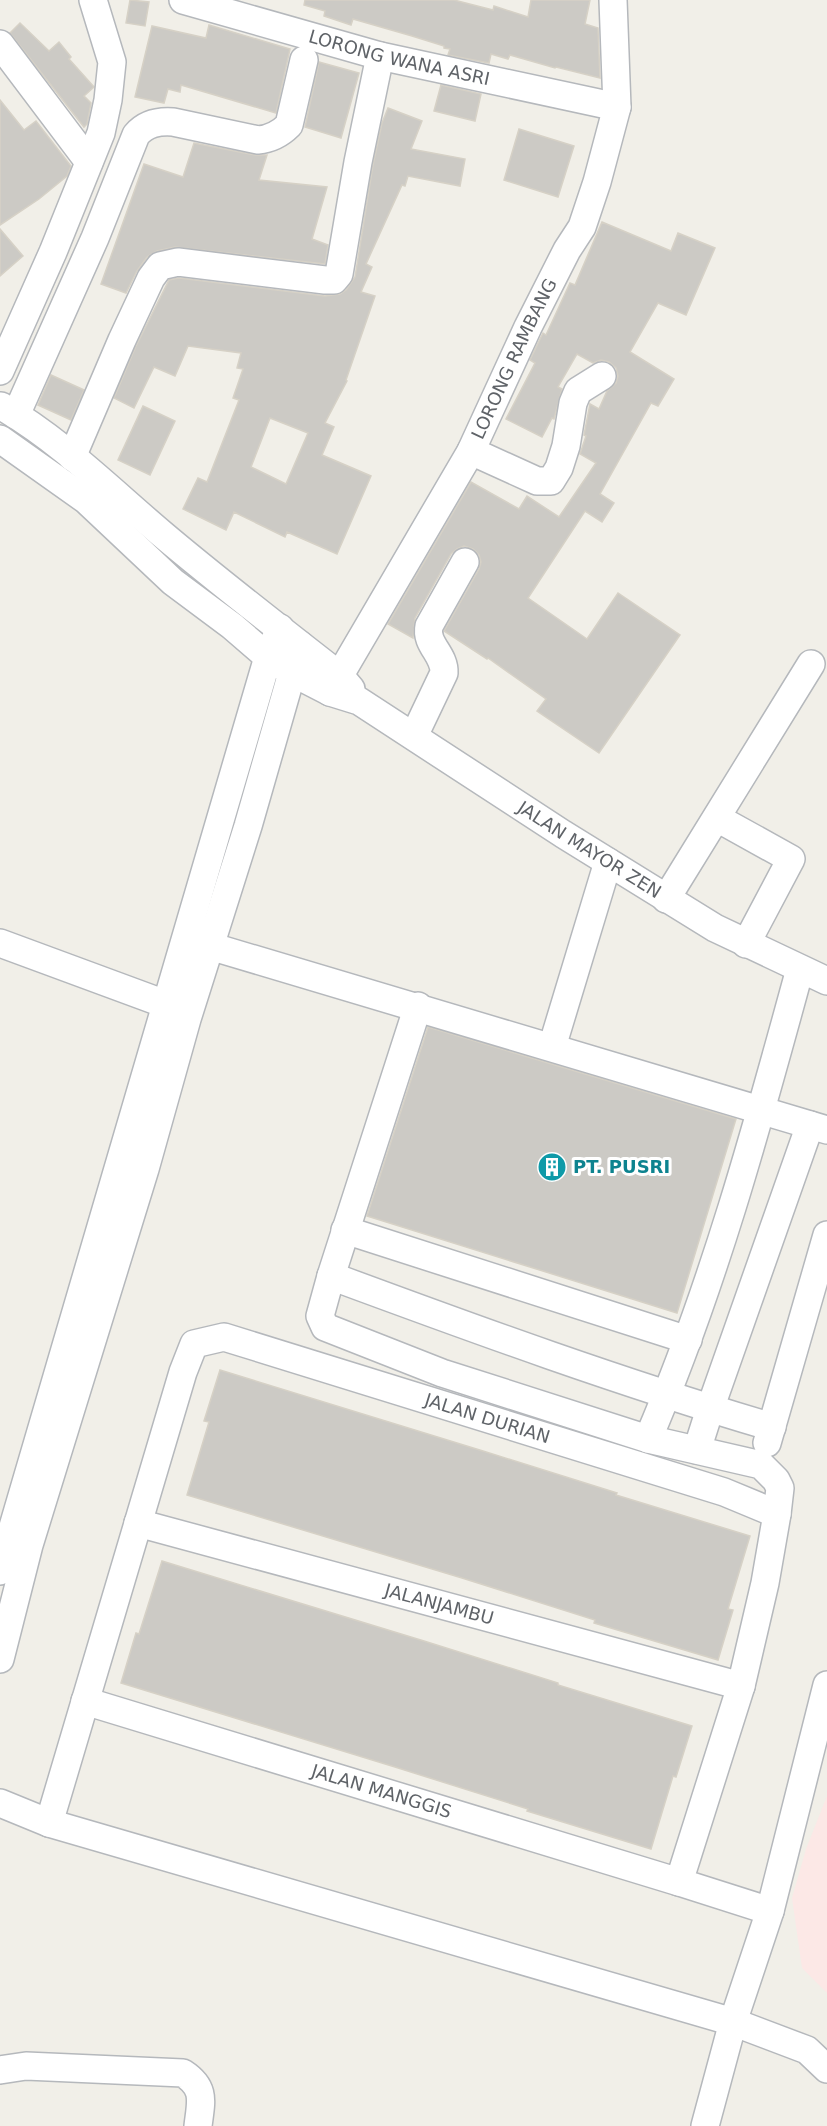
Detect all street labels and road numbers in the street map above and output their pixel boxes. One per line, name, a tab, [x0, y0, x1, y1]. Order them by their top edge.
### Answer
street label: LORONG WANA ASRI	[306, 25, 492, 89]
street label: LORONG RAMBANG	[467, 275, 561, 442]
street label: JALAN MAYOR ZEN	[513, 796, 665, 902]
street label: JALAN DURIAN	[421, 1389, 553, 1447]
street label: JALANJAMBU	[382, 1579, 496, 1629]
street label: JALAN MANGGIS	[308, 1759, 454, 1822]

